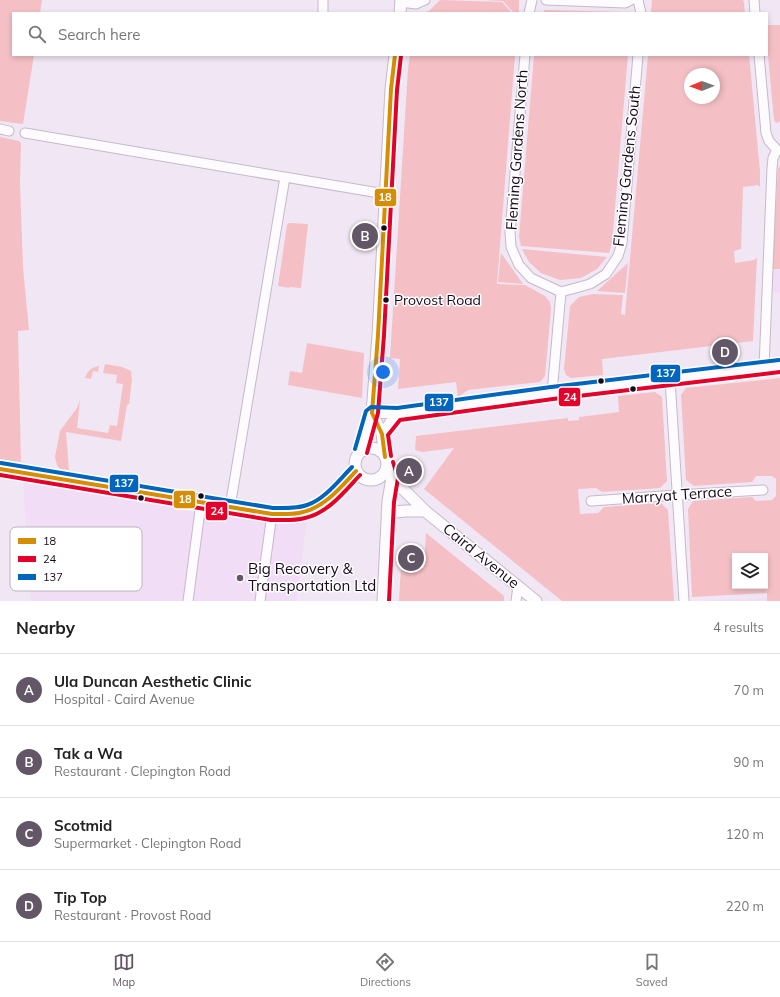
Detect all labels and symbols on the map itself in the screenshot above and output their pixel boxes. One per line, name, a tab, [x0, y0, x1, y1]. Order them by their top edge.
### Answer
north arrow	[684, 68, 720, 104]
street label: Fleming Gardens North	[501, 69, 532, 231]
street label: Fleming Gardens South	[609, 84, 644, 247]
line badge: 18	[374, 188, 397, 207]
text: 18	[378, 190, 392, 204]
pin: B	[352, 221, 378, 251]
unlabelled marker	[379, 223, 389, 233]
place label: Provost Road	[394, 291, 481, 309]
marker: Provost Road	[381, 295, 391, 305]
pin: D	[712, 337, 738, 367]
your location	[373, 362, 393, 382]
line badge: 137	[650, 364, 681, 383]
text: 137	[656, 366, 676, 380]
unlabelled marker	[596, 376, 606, 386]
unlabelled marker	[628, 384, 638, 394]
line badge: 24	[558, 387, 581, 407]
text: 24	[563, 390, 577, 404]
line badge: 137	[424, 393, 454, 412]
text: 137	[429, 395, 449, 409]
pin: A	[396, 456, 422, 486]
line badge: 137	[109, 474, 139, 493]
text: 137	[114, 476, 134, 490]
street label: Marryat Terrace	[621, 481, 733, 508]
line badge: 18	[173, 490, 196, 509]
unlabelled marker	[196, 491, 206, 501]
text: 18	[178, 492, 192, 506]
unlabelled marker	[136, 493, 146, 503]
line badge: 24	[205, 501, 228, 521]
text: 24	[210, 504, 224, 518]
street label: Caird Avenue	[439, 519, 523, 592]
legend	[10, 527, 142, 591]
text: 18	[43, 534, 57, 548]
pin: C	[398, 543, 424, 573]
text: 24	[43, 552, 57, 566]
place label: Big Recovery & Transportation Ltd	[248, 559, 376, 595]
text: 137	[43, 570, 63, 584]
marker: Big Recovery & Transportation Ltd	[235, 573, 245, 583]

